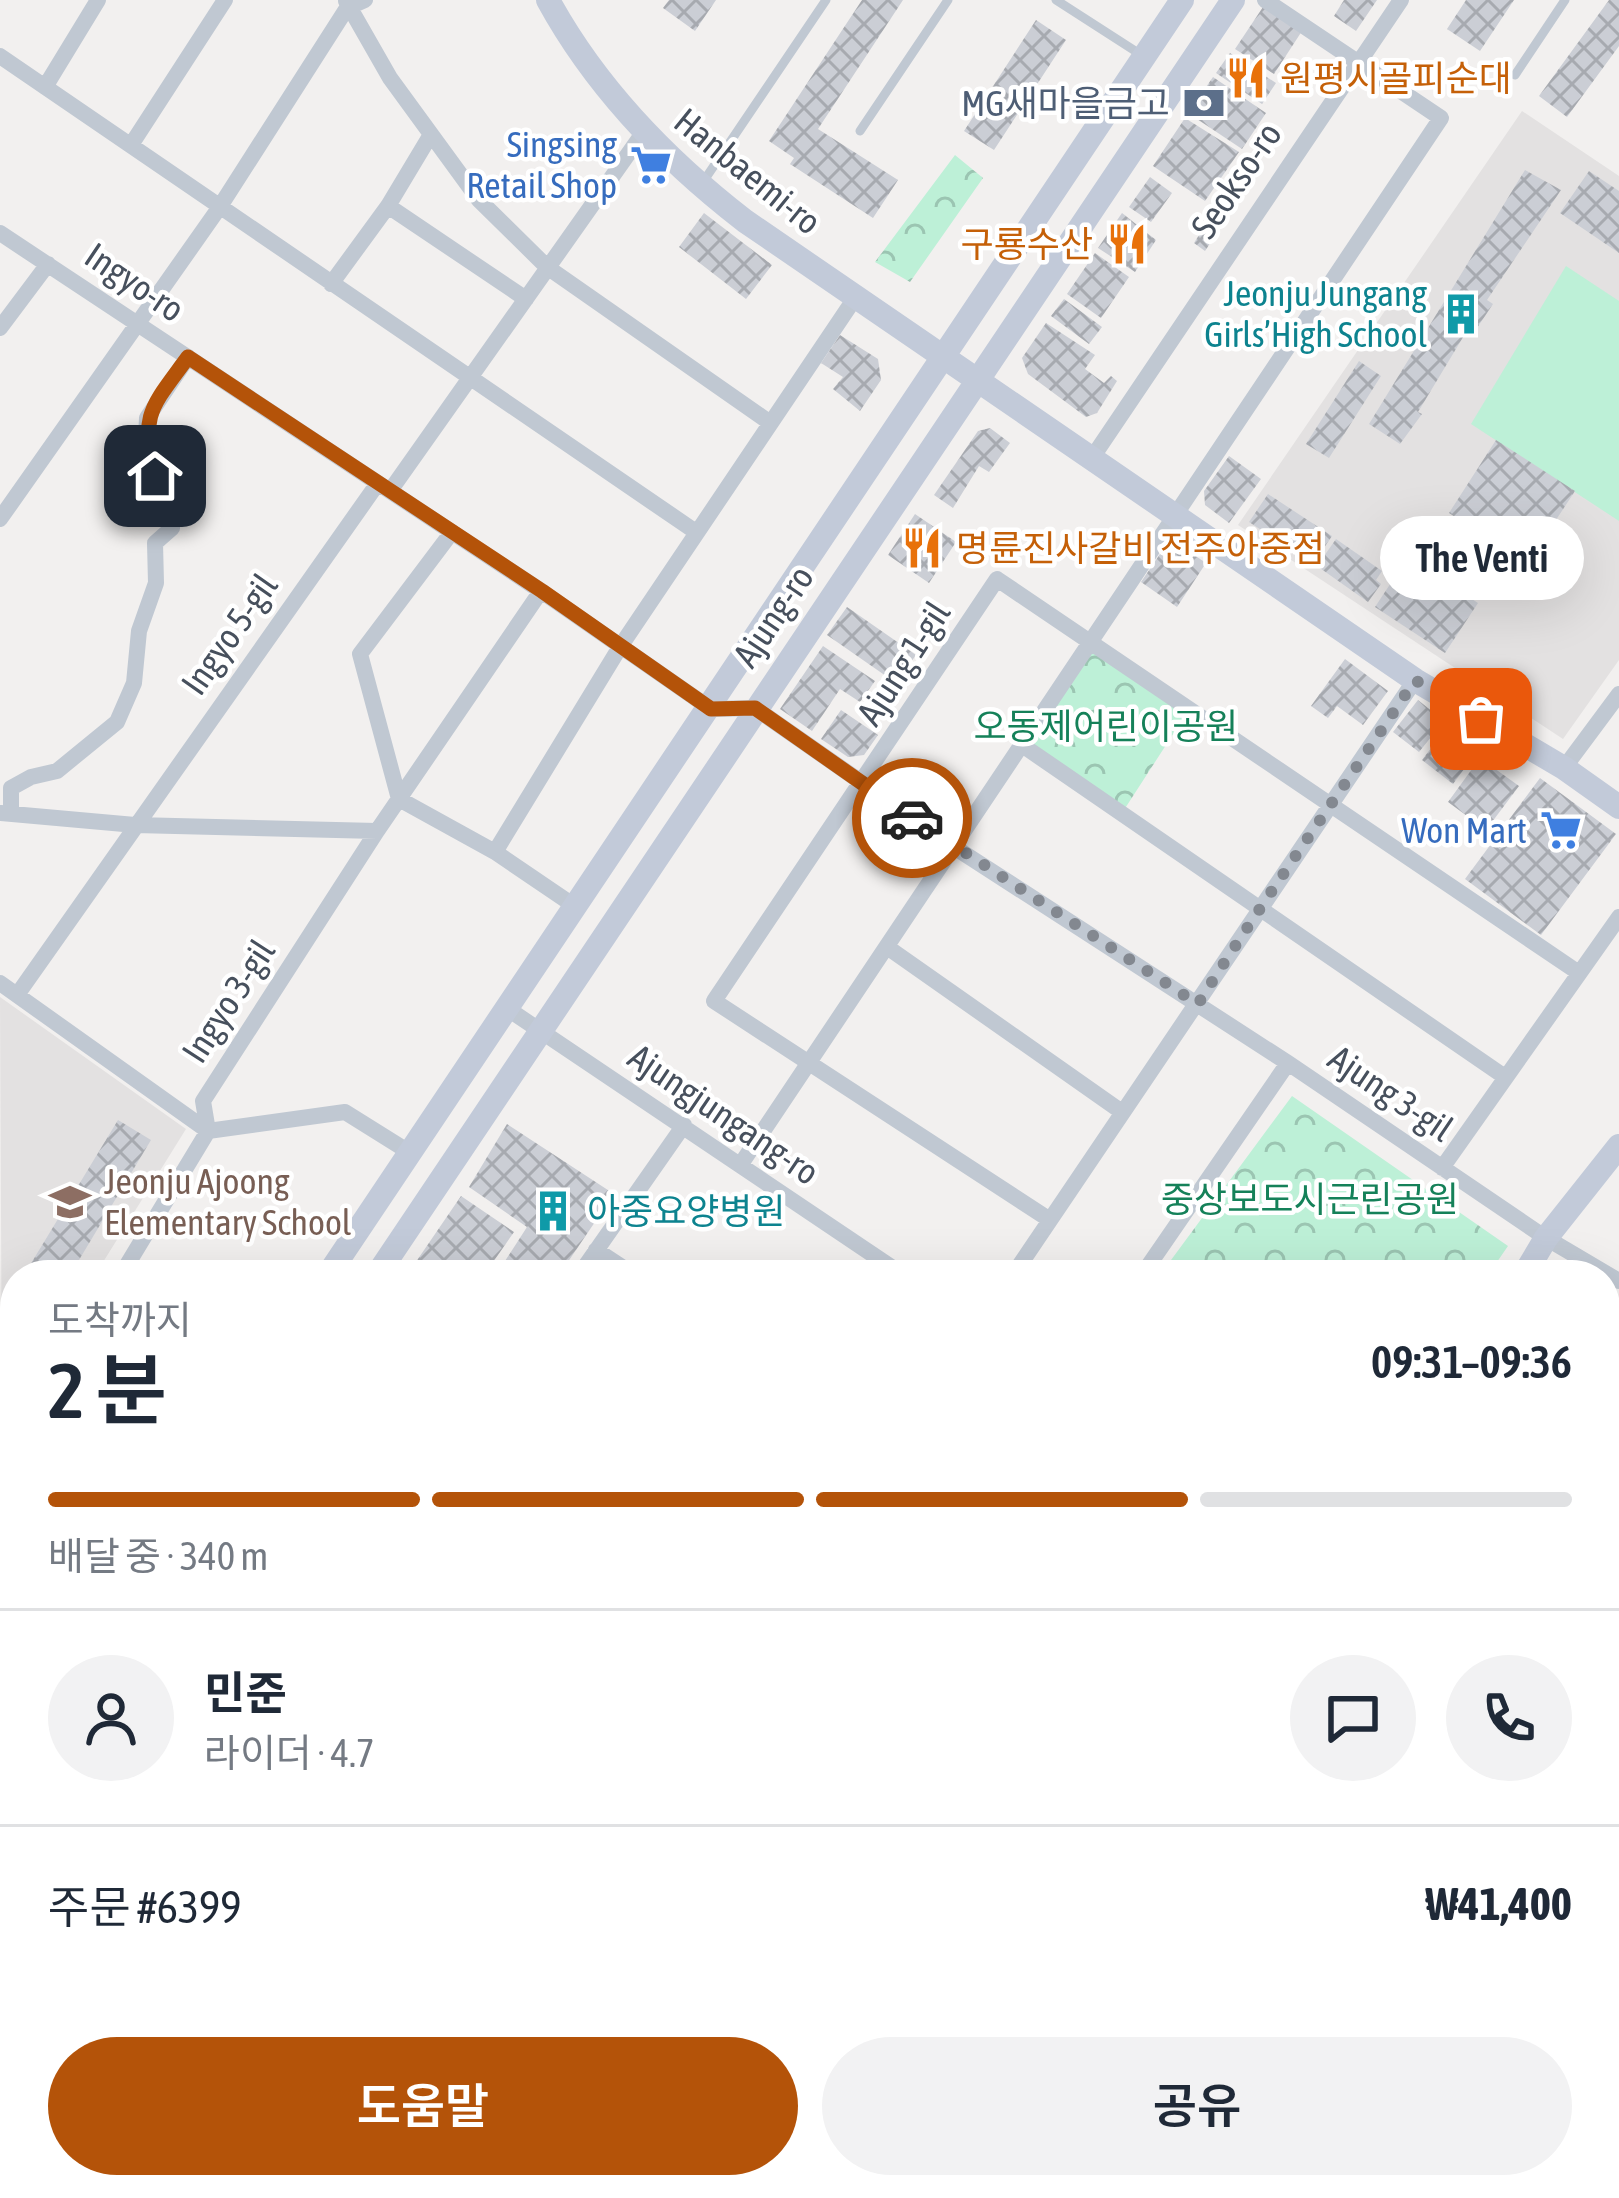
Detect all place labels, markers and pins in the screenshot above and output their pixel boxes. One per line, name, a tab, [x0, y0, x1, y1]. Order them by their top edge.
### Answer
restaurant icon: 원평시골피순대	[1223, 55, 1269, 101]
place label: 원평시골피순대	[1280, 57, 1512, 99]
bank icon: MG새마을금고	[1181, 80, 1227, 126]
place label: MG새마을금고	[961, 82, 1170, 124]
place label: Singsing Retail Shop	[466, 123, 618, 206]
supermarket icon: Singsing Retail Shop	[628, 142, 674, 188]
restaurant icon: 구룡수산	[1104, 221, 1150, 267]
place label: 구룡수산	[961, 223, 1093, 265]
place label: Jeonju Jungang Girls’High School	[1204, 272, 1428, 355]
building icon: Jeonju Jungang Girls’High School	[1438, 291, 1484, 337]
pin	[104, 425, 206, 527]
callout: The Venti	[1379, 515, 1583, 599]
restaurant icon: 명륜진사갈비 전주아중점	[899, 525, 945, 571]
place label: 명륜진사갈비 전주아중점	[956, 527, 1325, 569]
pin	[1430, 668, 1532, 770]
supermarket icon: Won Mart	[1538, 807, 1584, 853]
place label: Won Mart	[1401, 809, 1527, 851]
place label: Jeonju Ajoong Elementary School	[104, 1160, 352, 1243]
school or university icon: Jeonju Ajoong Elementary School	[47, 1179, 93, 1225]
building icon: 아중요양병원	[530, 1188, 576, 1234]
place label: 아중요양병원	[587, 1190, 786, 1232]

